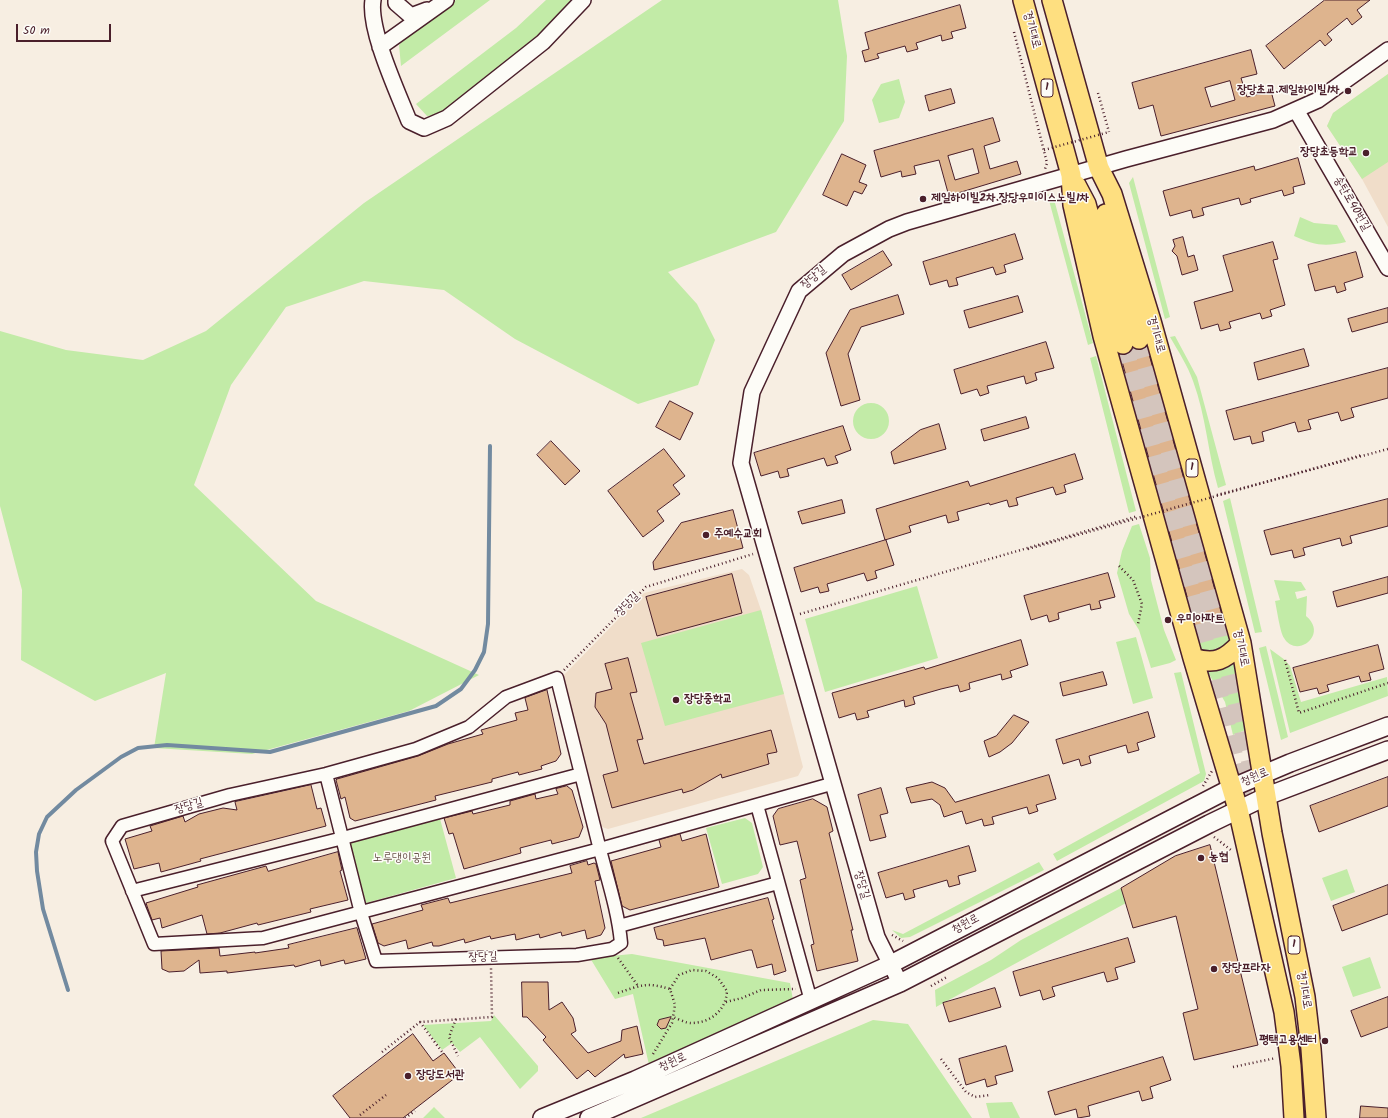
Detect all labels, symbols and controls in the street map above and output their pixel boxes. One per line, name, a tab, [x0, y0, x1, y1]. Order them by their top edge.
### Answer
street label: 경기대로	[1019, 9, 1043, 51]
scale bar	[18, 16, 113, 42]
text: 50 m	[23, 21, 50, 40]
road number: 1	[1041, 79, 1053, 97]
place label: 장당초교.제일하이빌1차	[1237, 84, 1340, 98]
marker: 장당초교.제일하이빌1차	[1343, 86, 1353, 96]
place label: 장당초등학교	[1300, 146, 1358, 160]
marker: 장당초등학교	[1361, 148, 1371, 158]
street label: 송탄로40번길	[1330, 174, 1372, 234]
place label: 제일하이빌2차.장당우미이스노빌1차	[931, 192, 1089, 206]
marker: 제일하이빌2차.장당우미이스노빌1차	[918, 194, 928, 204]
street label: 장당길	[798, 263, 830, 293]
street label: 경기대로	[1143, 314, 1167, 356]
road number: 1	[1186, 459, 1198, 477]
place label: 주예수교회	[714, 528, 762, 542]
marker: 주예수교회	[701, 530, 711, 540]
street label: 장당길	[613, 590, 643, 620]
place label: 우미아파트	[1176, 613, 1224, 627]
marker: 우미아파트	[1163, 615, 1173, 625]
street label: 경기대로	[1229, 628, 1251, 668]
place label: 장당중학교	[684, 693, 732, 707]
marker: 장당중학교	[671, 695, 681, 705]
street label: 청원로	[1239, 766, 1271, 790]
street label: 장당길	[173, 796, 205, 818]
place label: 농협	[1209, 851, 1228, 865]
park label: 노루댕이공원	[373, 852, 431, 866]
marker: 농협	[1196, 853, 1206, 863]
street label: 장당길	[850, 869, 872, 901]
street label: 청원로	[950, 912, 982, 938]
road number: 1	[1288, 936, 1300, 954]
street label: 장당길	[468, 950, 498, 966]
place label: 장당프라자	[1222, 962, 1270, 976]
marker: 장당프라자	[1209, 964, 1219, 974]
street label: 경기대로	[1293, 970, 1313, 1010]
place label: 평택고용센터	[1259, 1034, 1317, 1048]
marker: 평택고용센터	[1320, 1036, 1330, 1046]
street label: 청원로	[657, 1051, 689, 1075]
place label: 장당도서관	[416, 1069, 464, 1083]
marker: 장당도서관	[403, 1071, 413, 1081]

